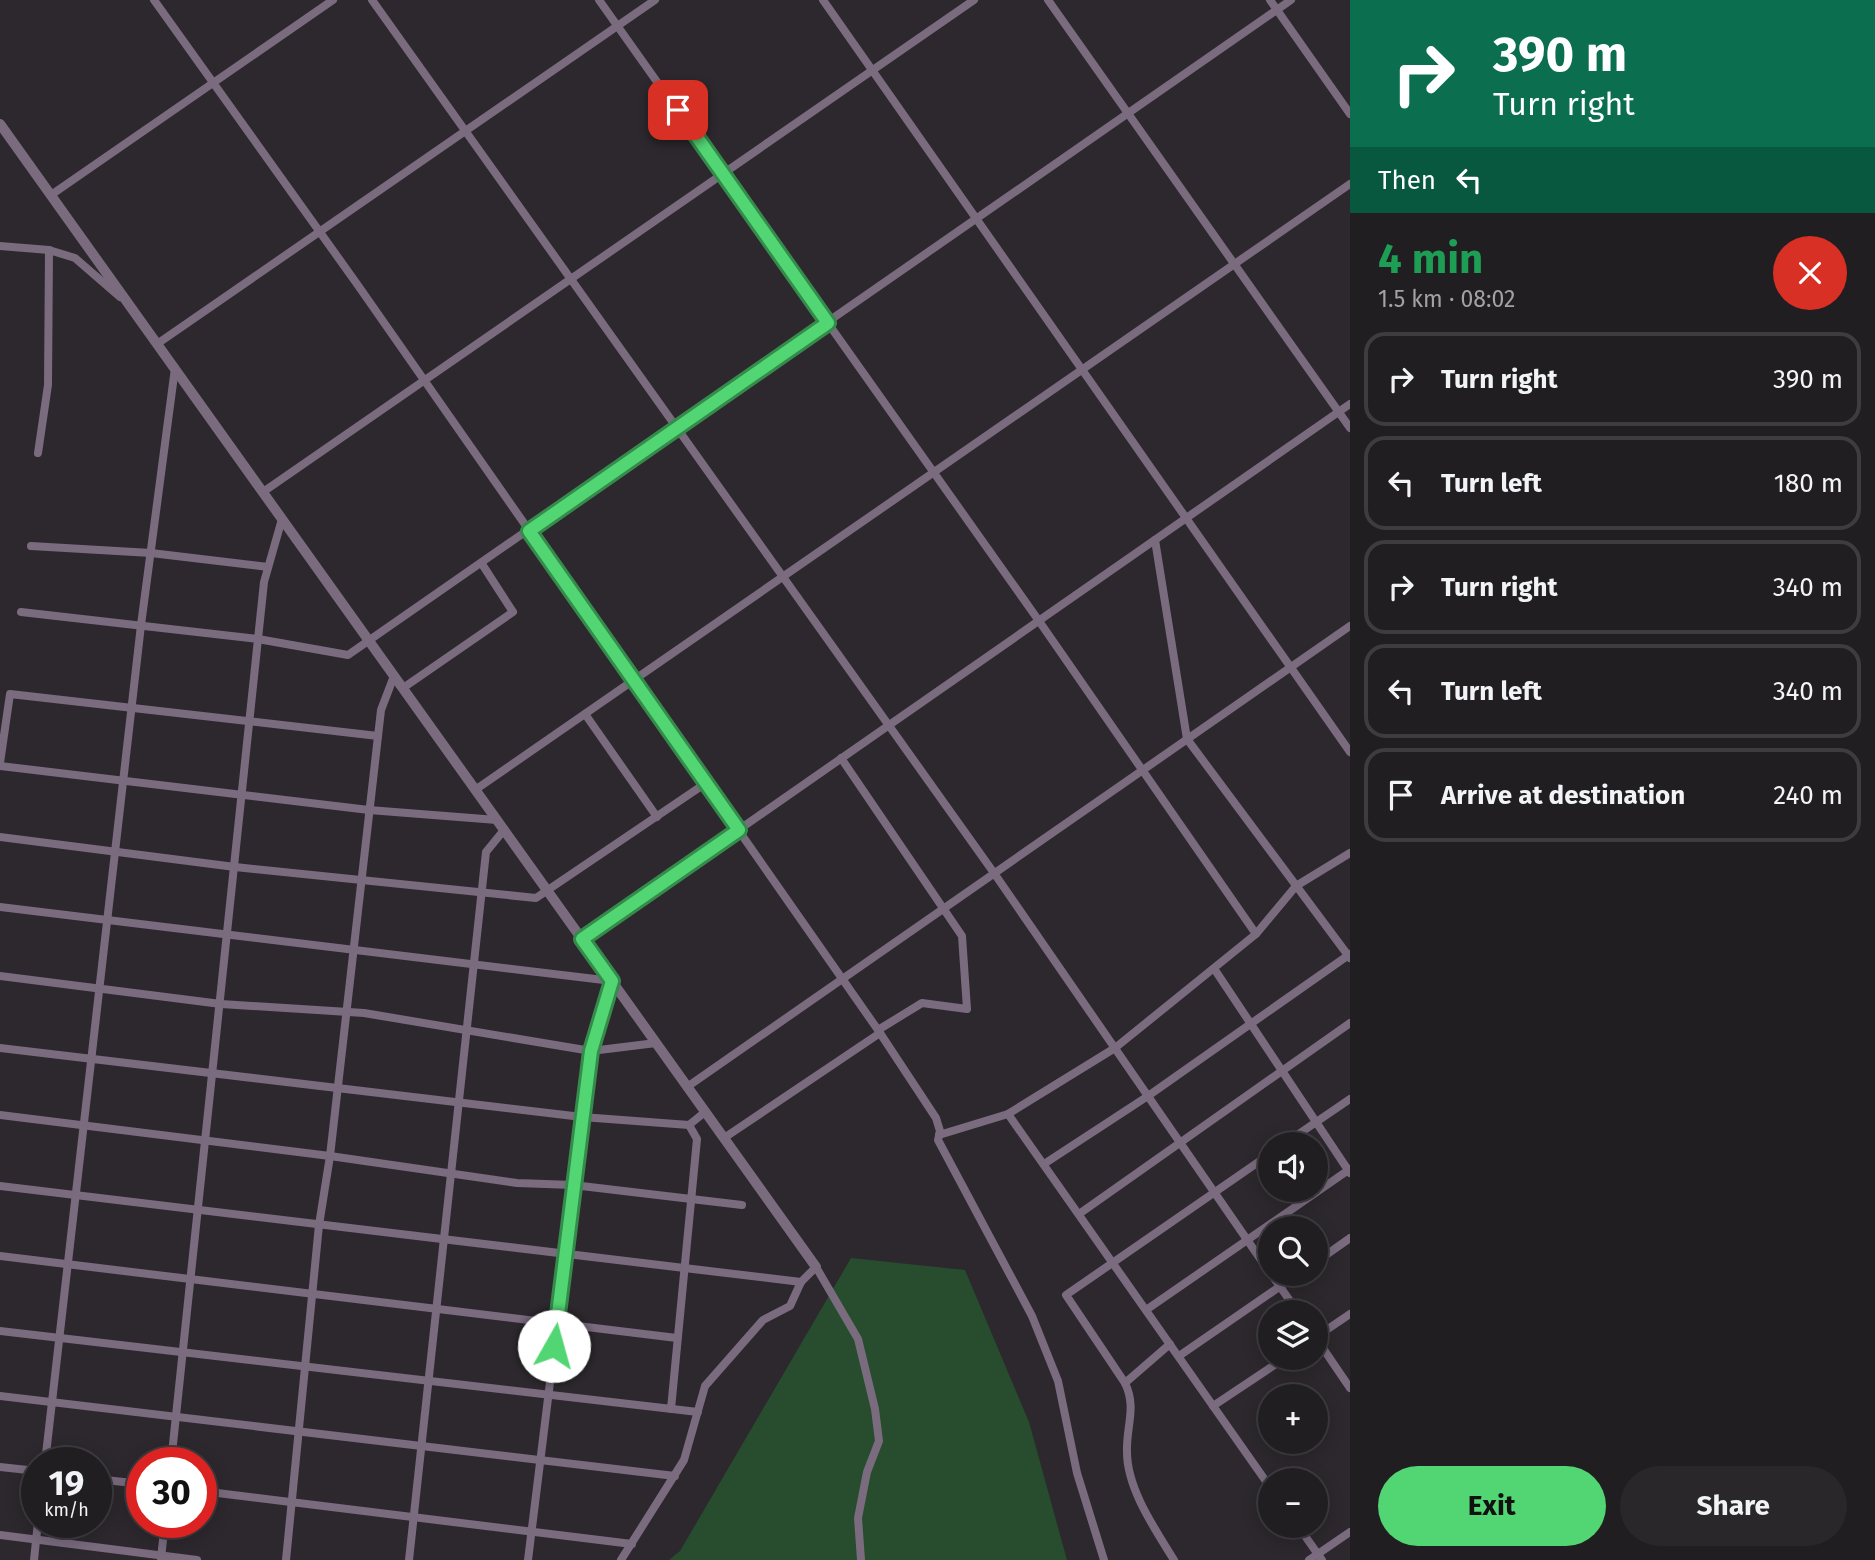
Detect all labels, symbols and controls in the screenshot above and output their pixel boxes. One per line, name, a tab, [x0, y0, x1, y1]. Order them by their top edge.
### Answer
text: 390 m	[1493, 25, 1627, 84]
icon: right	[1378, 28, 1469, 119]
pin	[648, 80, 708, 140]
text: Turn right	[1493, 85, 1635, 123]
icon: arrive	[659, 91, 697, 129]
icon: left	[1450, 161, 1488, 199]
text: Then	[1378, 165, 1436, 196]
text: 4 min	[1378, 234, 1483, 284]
button: close	[1773, 236, 1847, 310]
text: 1.5 km · 08:02	[1378, 285, 1516, 313]
icon: right	[1382, 360, 1420, 398]
text: Turn right	[1441, 364, 1558, 395]
text: 390 m	[1773, 364, 1843, 395]
icon: left	[1382, 464, 1420, 502]
text: Turn left	[1441, 468, 1542, 499]
text: 180 m	[1774, 468, 1843, 499]
icon: right	[1382, 568, 1420, 606]
text: Turn right	[1441, 572, 1558, 603]
text: 340 m	[1773, 572, 1843, 603]
icon: left	[1382, 672, 1420, 710]
text: Turn left	[1441, 676, 1542, 707]
text: 340 m	[1773, 676, 1843, 707]
icon: arrive	[1382, 776, 1420, 814]
text: Arrive at destination	[1441, 780, 1685, 811]
text: 240 m	[1773, 780, 1843, 811]
map controls	[1258, 1132, 1328, 1538]
button: sound	[1258, 1132, 1328, 1202]
button: search	[1258, 1216, 1328, 1286]
button: layers	[1258, 1300, 1328, 1370]
position arrow	[517, 1309, 591, 1383]
button: +	[1258, 1384, 1328, 1454]
speed limit sign: 30	[126, 1447, 217, 1538]
text: 19	[49, 1462, 84, 1504]
button: Exit	[1378, 1466, 1606, 1546]
button: Share	[1620, 1466, 1847, 1546]
button: −	[1258, 1468, 1328, 1538]
text: km/h	[44, 1499, 89, 1521]

